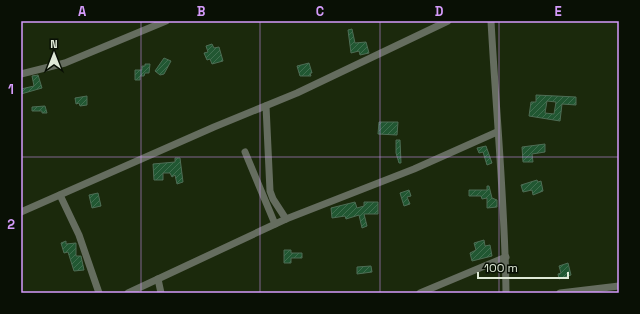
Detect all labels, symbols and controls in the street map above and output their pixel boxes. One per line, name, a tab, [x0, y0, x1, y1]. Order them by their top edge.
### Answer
text: A	[78, 3, 87, 20]
text: B	[197, 3, 206, 20]
text: C	[316, 3, 324, 20]
text: D	[435, 3, 444, 20]
text: E	[554, 3, 562, 20]
north arrow	[34, 34, 74, 74]
text: N	[50, 37, 58, 51]
text: 1	[8, 81, 14, 98]
text: 2	[7, 216, 15, 233]
scale bar	[478, 254, 568, 280]
text: 100 m	[484, 260, 518, 276]

